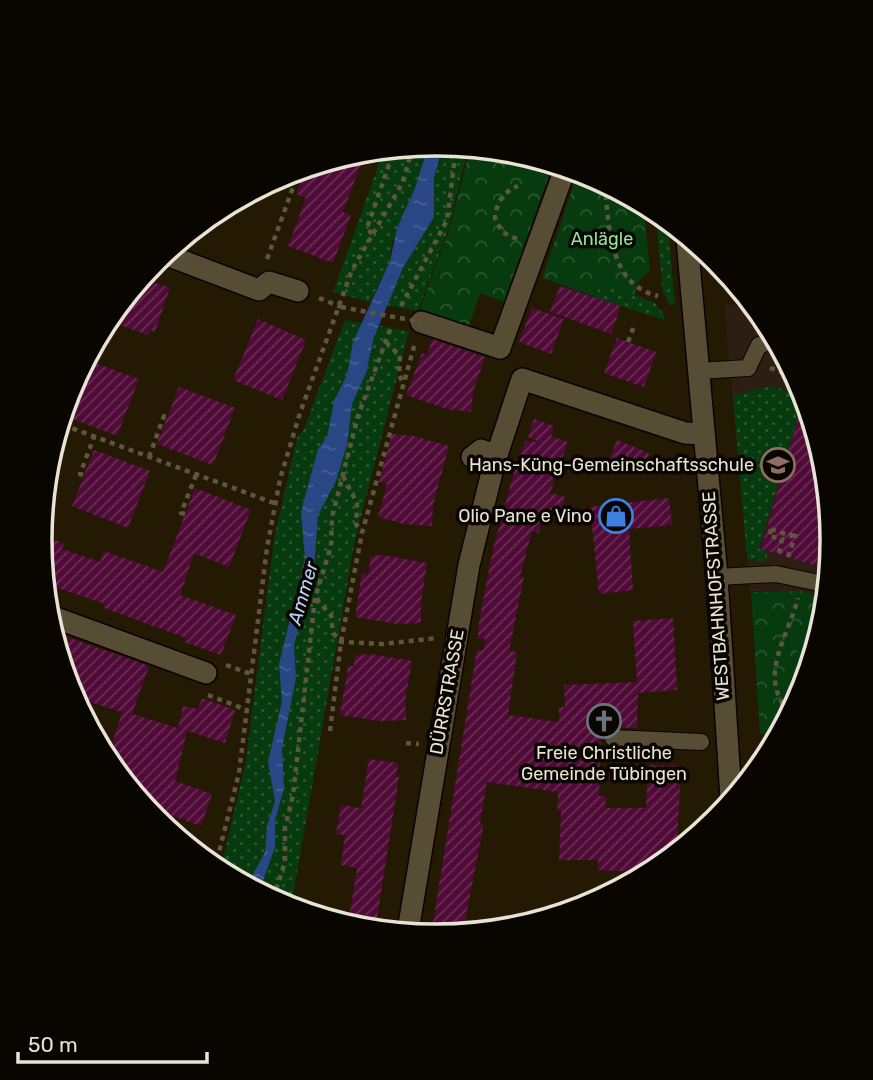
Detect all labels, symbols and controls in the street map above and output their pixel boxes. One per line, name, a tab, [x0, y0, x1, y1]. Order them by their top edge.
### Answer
park label: Anlägle	[571, 228, 633, 250]
school or university icon: Hans-Küng-Gemeinschaftsschule	[759, 446, 797, 484]
place label: Hans-Küng-Gemeinschaftsschule	[469, 454, 754, 476]
street label: WESTBAHNHOFSTRASSE	[698, 491, 734, 701]
shop icon: Olio Pane e Vino	[597, 497, 635, 535]
place label: Olio Pane e Vino	[458, 505, 592, 527]
water label: Ammer	[283, 558, 323, 628]
street label: DÜRRSTRASSE	[425, 628, 469, 756]
church icon: Freie Christliche Gemeinde Tübingen	[585, 702, 623, 740]
place label: Freie Christliche Gemeinde Tübingen	[521, 742, 687, 785]
scale bar	[18, 1020, 206, 1064]
text: 50 m	[28, 1032, 78, 1057]

